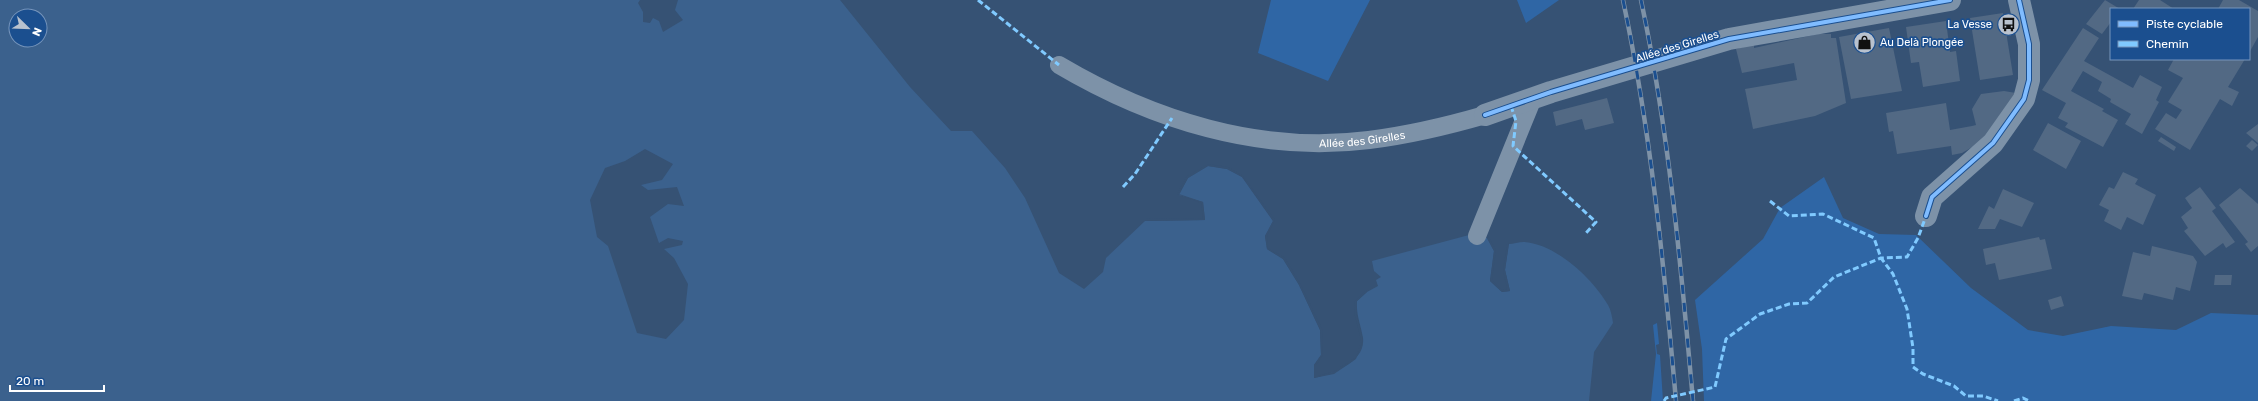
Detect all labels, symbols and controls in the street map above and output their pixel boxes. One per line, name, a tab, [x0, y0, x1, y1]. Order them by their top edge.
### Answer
north arrow	[8, 8, 48, 48]
legend	[2110, 8, 2250, 60]
bus stop icon: La Vesse	[1995, 11, 2021, 37]
text: Piste cyclable	[2146, 17, 2223, 31]
place label: La Vesse	[1947, 18, 1992, 31]
text: N	[29, 26, 44, 38]
street label: Allée des Girelles	[1634, 28, 1721, 65]
shop icon: Au Delà Plongée	[1852, 29, 1878, 55]
place label: Au Delà Plongée	[1880, 36, 1963, 49]
text: Chemin	[2146, 37, 2189, 51]
street label: Allée des Girelles	[1319, 128, 1407, 150]
scale bar	[10, 367, 104, 393]
text: 20 m	[16, 374, 44, 388]

